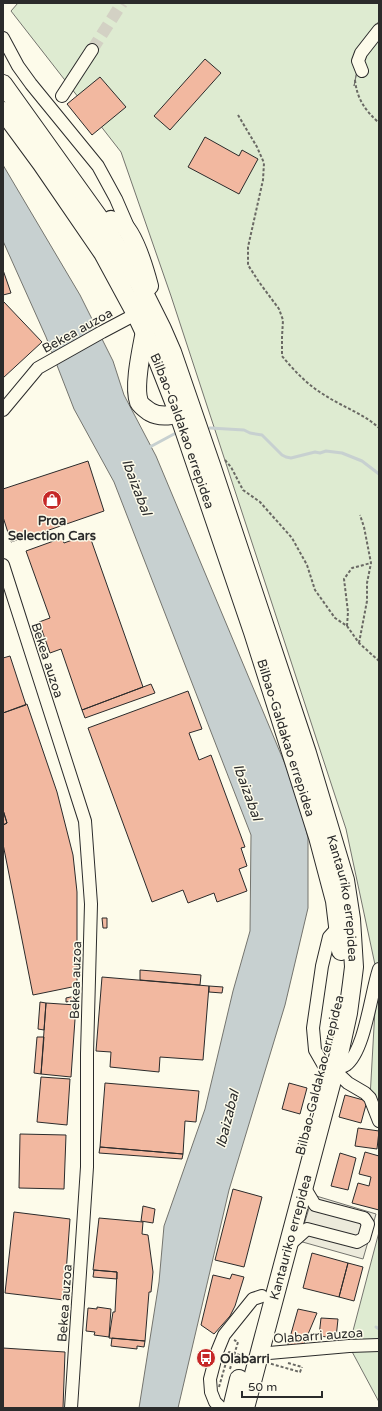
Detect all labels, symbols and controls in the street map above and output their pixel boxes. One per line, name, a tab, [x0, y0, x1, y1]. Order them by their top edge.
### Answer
street label: Bekea auzoa	[39, 305, 116, 357]
street label: Bilbao-Galdakao errepidea	[146, 351, 217, 511]
water label: Ibaizabal	[118, 457, 156, 519]
shop icon: Proa Selection Cars	[41, 489, 63, 511]
place label: Proa Selection Cars	[8, 513, 96, 544]
street label: Bekea auzoa	[27, 621, 67, 700]
street label: Bilbao-Galdakao errepidea	[253, 657, 318, 819]
water label: Ibaizabal	[229, 762, 266, 824]
street label: Kantauriko errepidea	[323, 833, 361, 962]
street label: Bekea auzoa	[67, 941, 85, 1019]
street label: Bilbao-Galdakao errepidea	[292, 994, 348, 1157]
water label: Ibaizabal	[212, 1087, 243, 1150]
street label: Kantauriko errepidea	[267, 1173, 315, 1302]
street label: Bekea auzoa	[54, 1264, 76, 1343]
street label: Olabarri auzoa	[273, 1325, 363, 1347]
bus stop icon: Olabarri	[195, 1347, 217, 1369]
place label: Olabarri	[220, 1351, 270, 1367]
scale bar	[242, 1373, 322, 1399]
text: 50 m	[248, 1380, 277, 1394]

